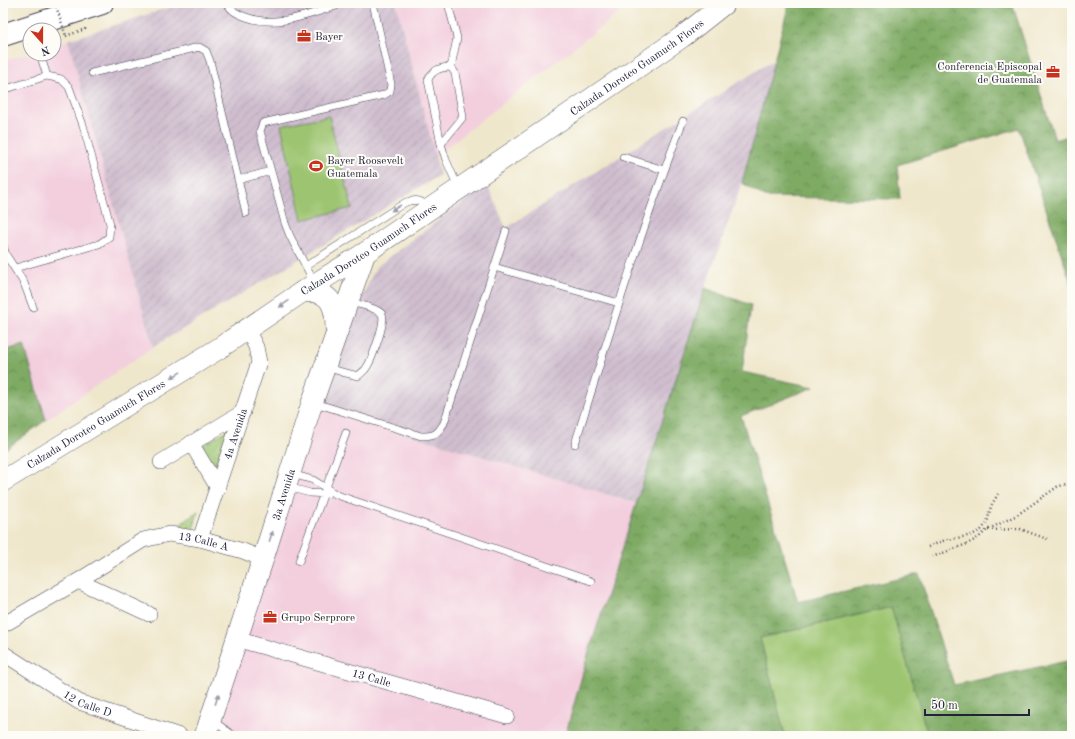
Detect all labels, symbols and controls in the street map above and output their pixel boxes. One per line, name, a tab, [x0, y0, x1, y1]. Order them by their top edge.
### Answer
street label: Calzada Doroteo Guamuch Flores	[569, 18, 706, 118]
north arrow	[22, 22, 62, 62]
office icon: Bayer	[296, 28, 312, 44]
place label: Bayer	[315, 32, 343, 43]
text: N	[39, 43, 51, 57]
place label: Conferencia Episcopal de Guatemala	[937, 62, 1043, 86]
office icon: Conferencia Episcopal de Guatemala	[1045, 64, 1061, 80]
place label: Bayer Roosevelt Guatemala	[327, 156, 404, 180]
sports icon: Bayer Roosevelt Guatemala	[308, 158, 324, 174]
street label: Calzada Doroteo Guamuch Flores	[299, 202, 439, 298]
one-way arrow	[390, 205, 402, 212]
one-way arrow	[279, 300, 290, 307]
one-way arrow	[170, 371, 182, 378]
street label: Calzada Doroteo Guamuch Flores	[26, 379, 168, 472]
street label: 4a Avenida	[223, 407, 250, 461]
street label: 3a Avenida	[272, 467, 298, 522]
one-way arrow	[268, 529, 274, 541]
street label: 13 Calle A	[178, 532, 230, 554]
office icon: Grupo Serprore	[262, 609, 278, 625]
place label: Grupo Serprore	[281, 613, 355, 624]
street label: 13 Calle	[351, 668, 392, 690]
street label: 12 Calle D	[61, 689, 113, 720]
scale bar	[925, 691, 1029, 717]
one-way arrow	[214, 693, 220, 705]
text: 50 m	[931, 699, 958, 712]

